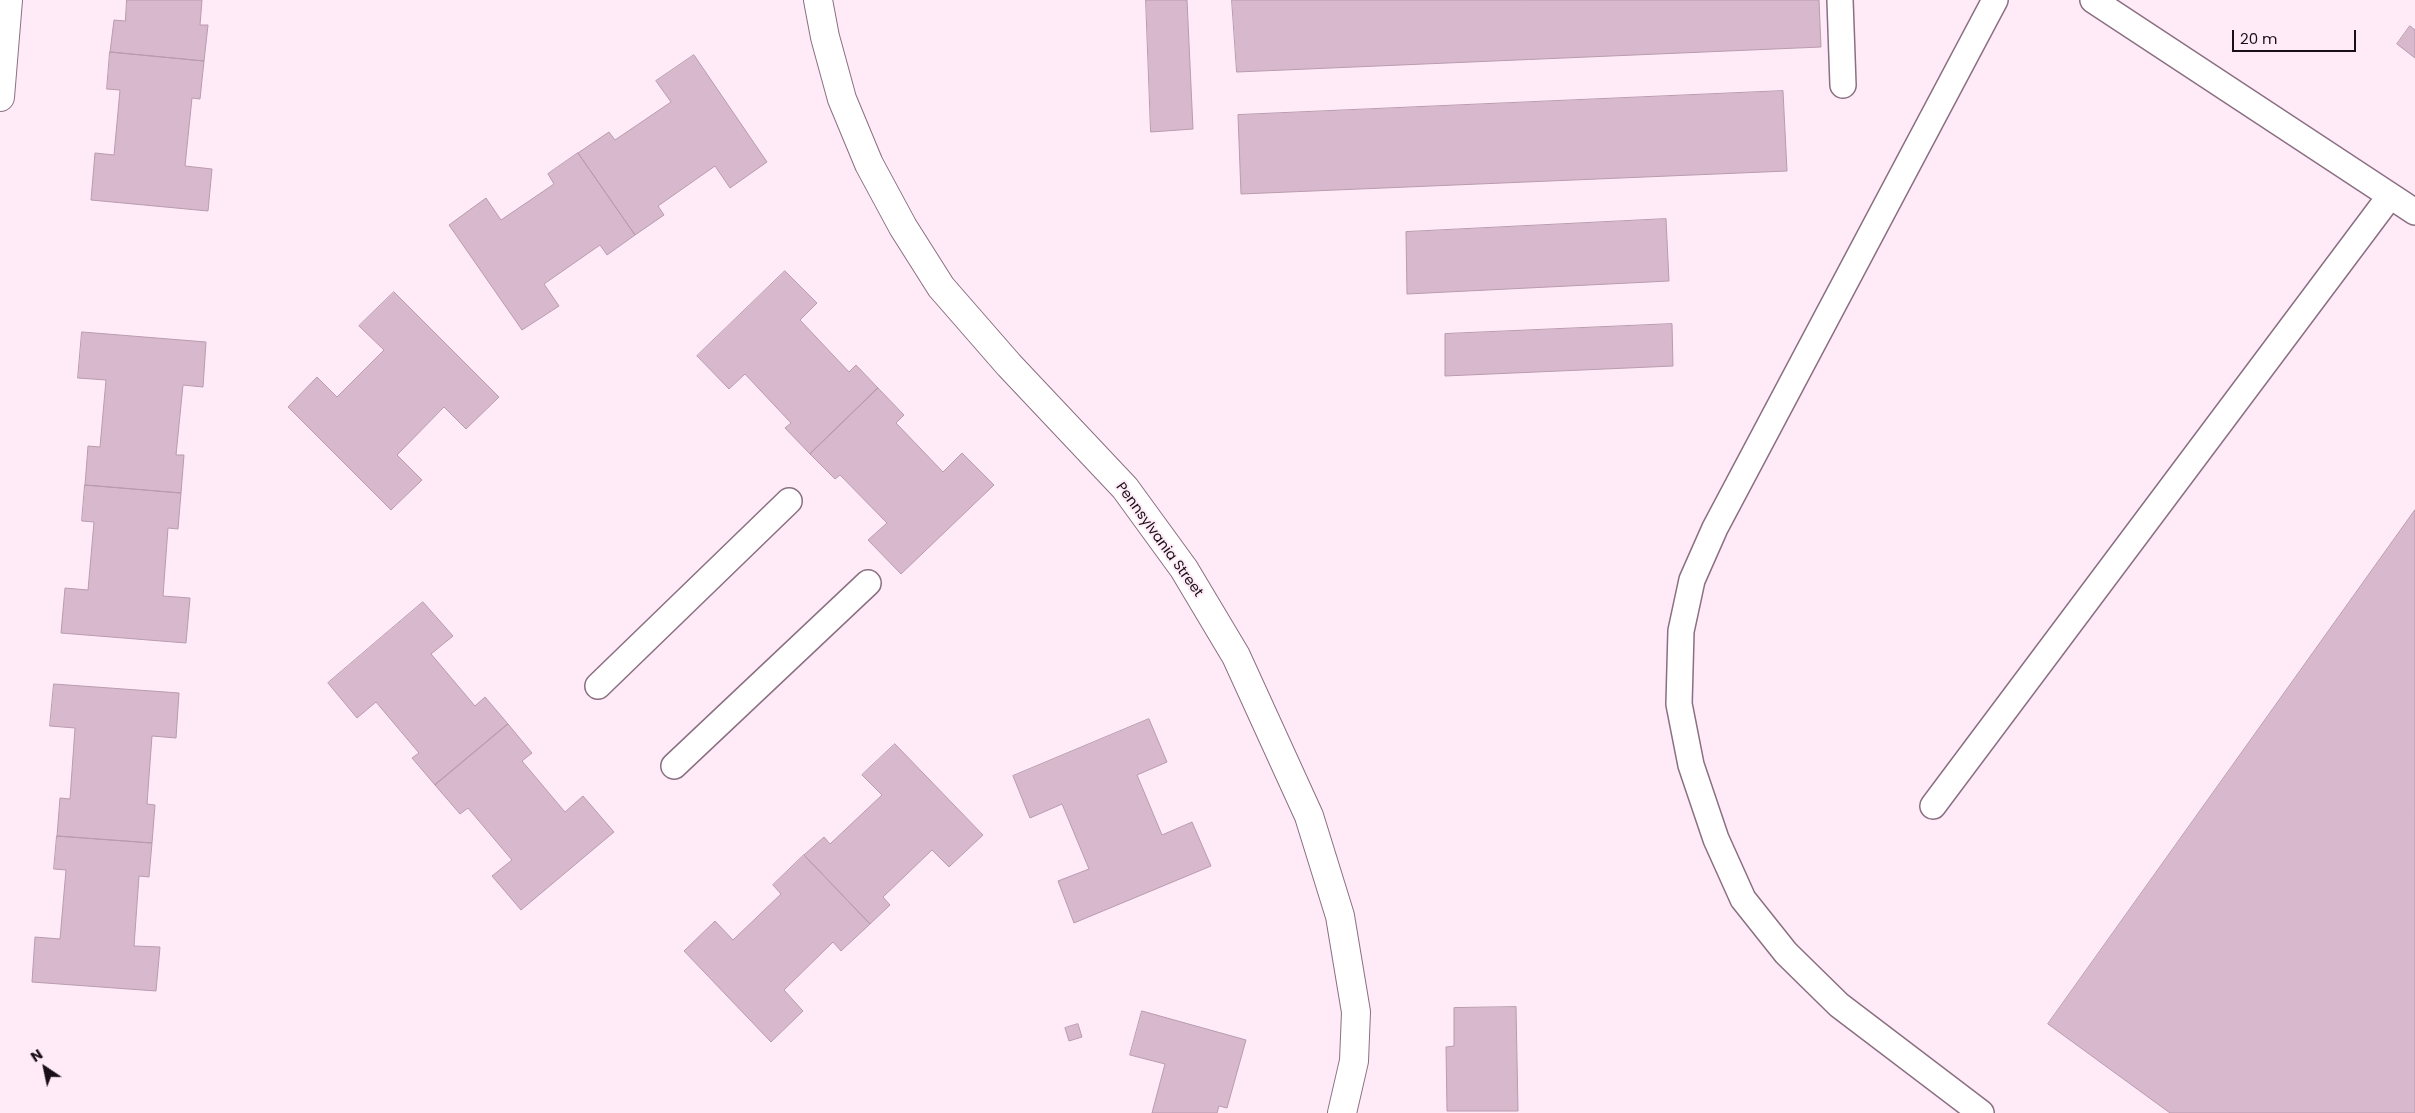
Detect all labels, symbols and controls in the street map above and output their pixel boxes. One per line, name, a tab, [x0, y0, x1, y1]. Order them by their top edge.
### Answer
scale bar	[2235, 20, 2359, 52]
text: 20 m	[2240, 28, 2278, 49]
street label: Pennsylvania Street	[1112, 480, 1206, 600]
north arrow	[20, 1043, 70, 1093]
text: N	[27, 1044, 47, 1067]

